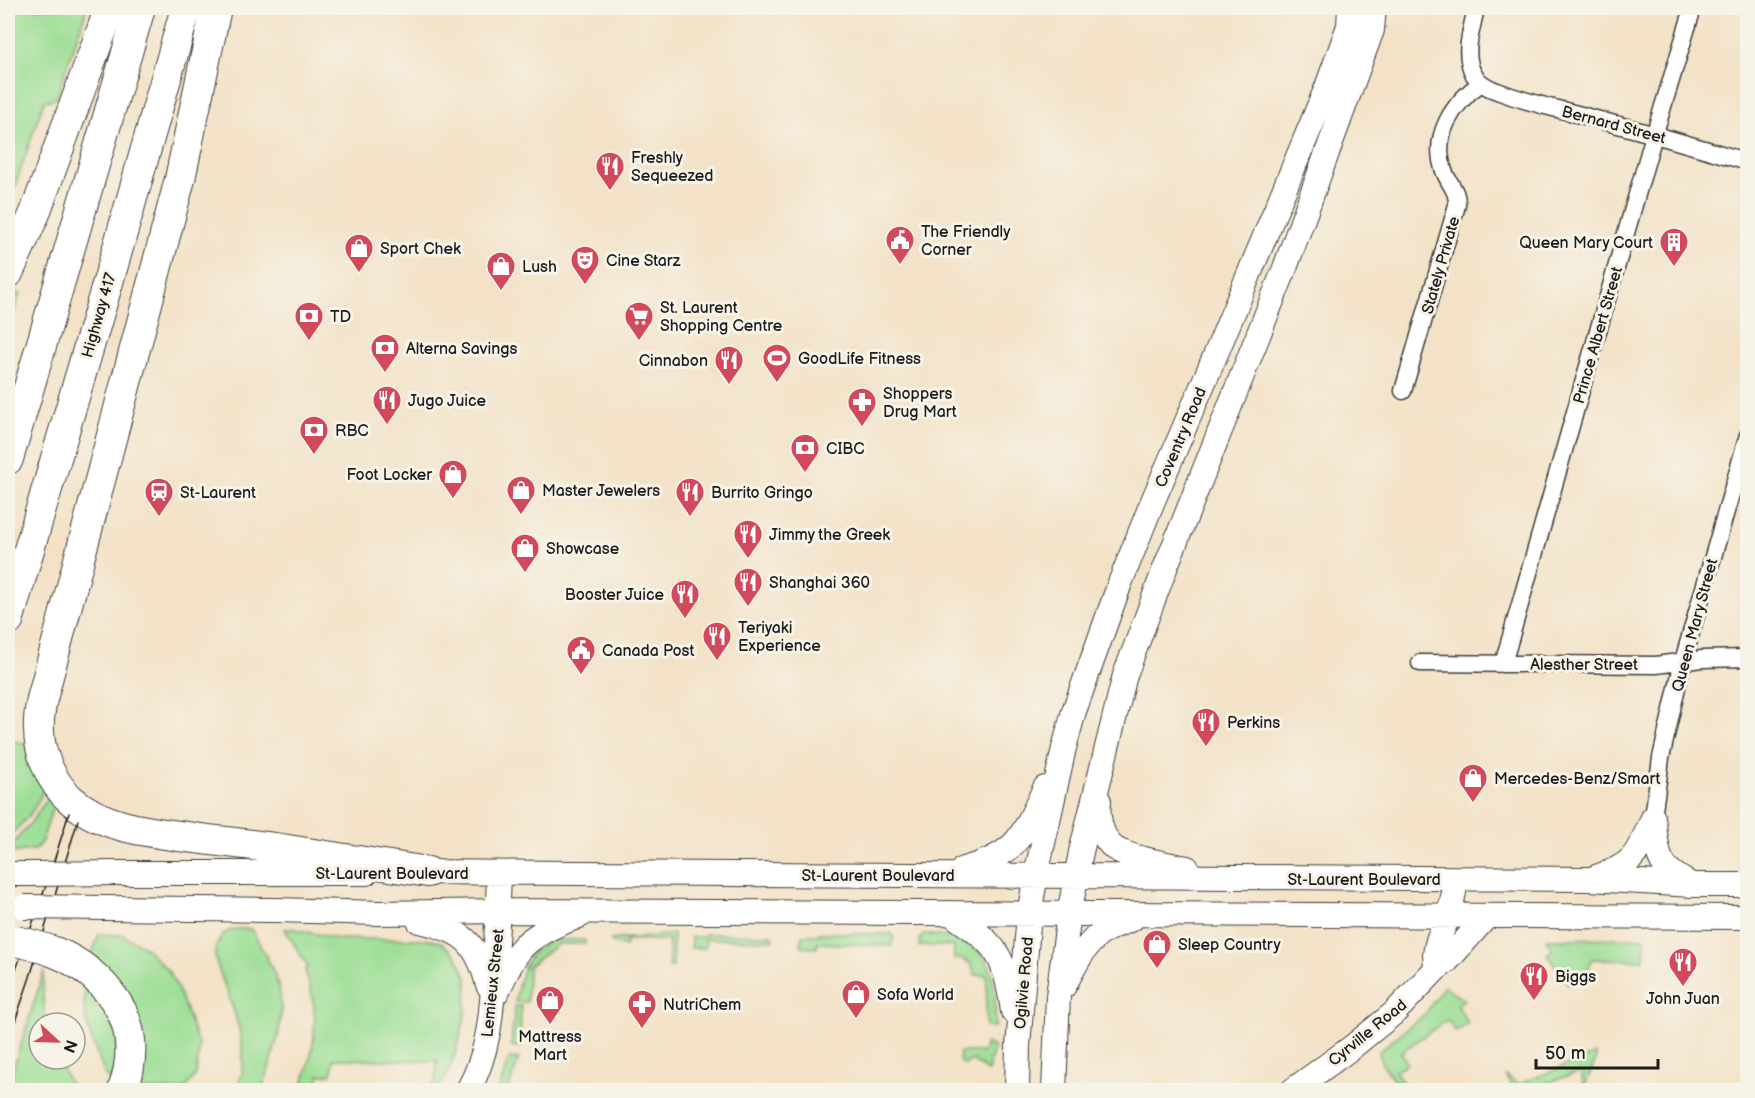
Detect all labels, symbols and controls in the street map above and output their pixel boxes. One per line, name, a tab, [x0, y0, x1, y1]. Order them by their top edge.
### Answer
street label: Bernard Street	[1560, 102, 1668, 148]
place label: Freshly Sequeezed	[631, 149, 713, 186]
restaurant icon: Freshly Sequeezed	[594, 150, 626, 192]
street label: Stately Private	[1418, 214, 1465, 316]
place label: The Friendly Corner	[921, 223, 1011, 260]
public building icon: The Friendly Corner	[884, 224, 916, 266]
building icon: Queen Mary Court	[1658, 226, 1690, 268]
shop icon: Sport Chek	[343, 232, 375, 274]
place label: Queen Mary Court	[1519, 234, 1653, 253]
place label: Sport Chek	[380, 240, 461, 259]
theatre icon: Cine Starz	[569, 244, 601, 286]
shop icon: Lush	[485, 250, 517, 292]
place label: Cine Starz	[606, 252, 681, 271]
place label: Lush	[522, 258, 557, 277]
street label: Prince Albert Street	[1570, 265, 1627, 406]
street label: Highway 417	[78, 271, 121, 360]
place label: St. Laurent Shopping Centre	[660, 299, 783, 336]
bank icon: TD	[293, 300, 325, 342]
supermarket icon: St. Laurent Shopping Centre	[623, 300, 655, 342]
place label: TD	[330, 308, 351, 327]
bank icon: Alterna Savings	[369, 332, 401, 374]
place label: Alterna Savings	[406, 340, 518, 359]
sports icon: GoodLife Fitness	[761, 342, 793, 384]
restaurant icon: Cinnabon	[713, 344, 745, 386]
place label: GoodLife Fitness	[798, 350, 921, 369]
place label: Cinnabon	[639, 352, 708, 371]
restaurant icon: Jugo Juice	[371, 384, 403, 426]
place label: Shoppers Drug Mart	[883, 385, 957, 422]
street label: Coventry Road	[1152, 385, 1211, 491]
pharmacy icon: Shoppers Drug Mart	[846, 386, 878, 428]
place label: Jugo Juice	[408, 392, 487, 411]
bank icon: RBC	[298, 414, 330, 456]
place label: RBC	[335, 422, 369, 441]
bank icon: CIBC	[789, 432, 821, 474]
place label: CIBC	[826, 440, 865, 459]
shop icon: Foot Locker	[437, 458, 469, 500]
place label: Foot Locker	[347, 466, 432, 485]
shop icon: Master Jewelers	[505, 474, 537, 516]
station icon: St-Laurent	[143, 476, 175, 518]
restaurant icon: Burrito Gringo	[674, 476, 706, 518]
place label: Master Jewelers	[542, 482, 660, 501]
place label: St-Laurent	[180, 484, 256, 503]
place label: Burrito Gringo	[711, 484, 813, 503]
restaurant icon: Jimmy the Greek	[732, 518, 764, 560]
place label: Jimmy the Greek	[769, 526, 890, 545]
shop icon: Showcase	[509, 532, 541, 574]
place label: Showcase	[546, 540, 620, 559]
street label: Queen Mary Street	[1669, 557, 1722, 694]
restaurant icon: Shanghai 360	[732, 566, 764, 608]
place label: Shanghai 360	[769, 574, 870, 593]
restaurant icon: Booster Juice	[669, 578, 701, 620]
place label: Booster Juice	[565, 586, 665, 605]
place label: Teriyaki Experience	[738, 619, 821, 656]
restaurant icon: Teriyaki Experience	[701, 620, 733, 662]
public building icon: Canada Post	[565, 634, 597, 676]
place label: Canada Post	[602, 642, 694, 661]
street label: Alesther Street	[1530, 656, 1638, 675]
restaurant icon: Perkins	[1190, 706, 1222, 748]
place label: Perkins	[1227, 714, 1280, 733]
shop icon: Mercedes-Benz/Smart	[1457, 762, 1489, 804]
place label: Mercedes-Benz/Smart	[1494, 770, 1660, 789]
street label: St-Laurent Boulevard	[315, 865, 469, 884]
street label: St-Laurent Boulevard	[801, 867, 955, 886]
street label: St-Laurent Boulevard	[1287, 871, 1441, 890]
street label: Lemieux Street	[478, 928, 509, 1038]
shop icon: Sleep Country	[1141, 928, 1173, 970]
street label: Ogilvie Road	[1011, 936, 1038, 1030]
place label: Sleep Country	[1178, 936, 1281, 955]
restaurant icon: John Juan	[1667, 946, 1699, 988]
restaurant icon: Biggs	[1518, 960, 1550, 1002]
place label: Biggs	[1555, 968, 1596, 987]
shop icon: Sofa World	[840, 978, 872, 1020]
shop icon: Mattress Mart	[534, 984, 566, 1026]
place label: Sofa World	[877, 986, 954, 1005]
pharmacy icon: NutriChem	[626, 988, 658, 1030]
place label: John Juan	[1646, 990, 1720, 1009]
place label: NutriChem	[663, 996, 741, 1015]
street label: Cyrville Road	[1325, 996, 1411, 1071]
north arrow	[27, 1011, 87, 1071]
place label: Mattress Mart	[518, 1028, 582, 1065]
scale bar	[1536, 1032, 1658, 1070]
text: N	[58, 1037, 81, 1055]
text: 50 m	[1545, 1043, 1586, 1064]

